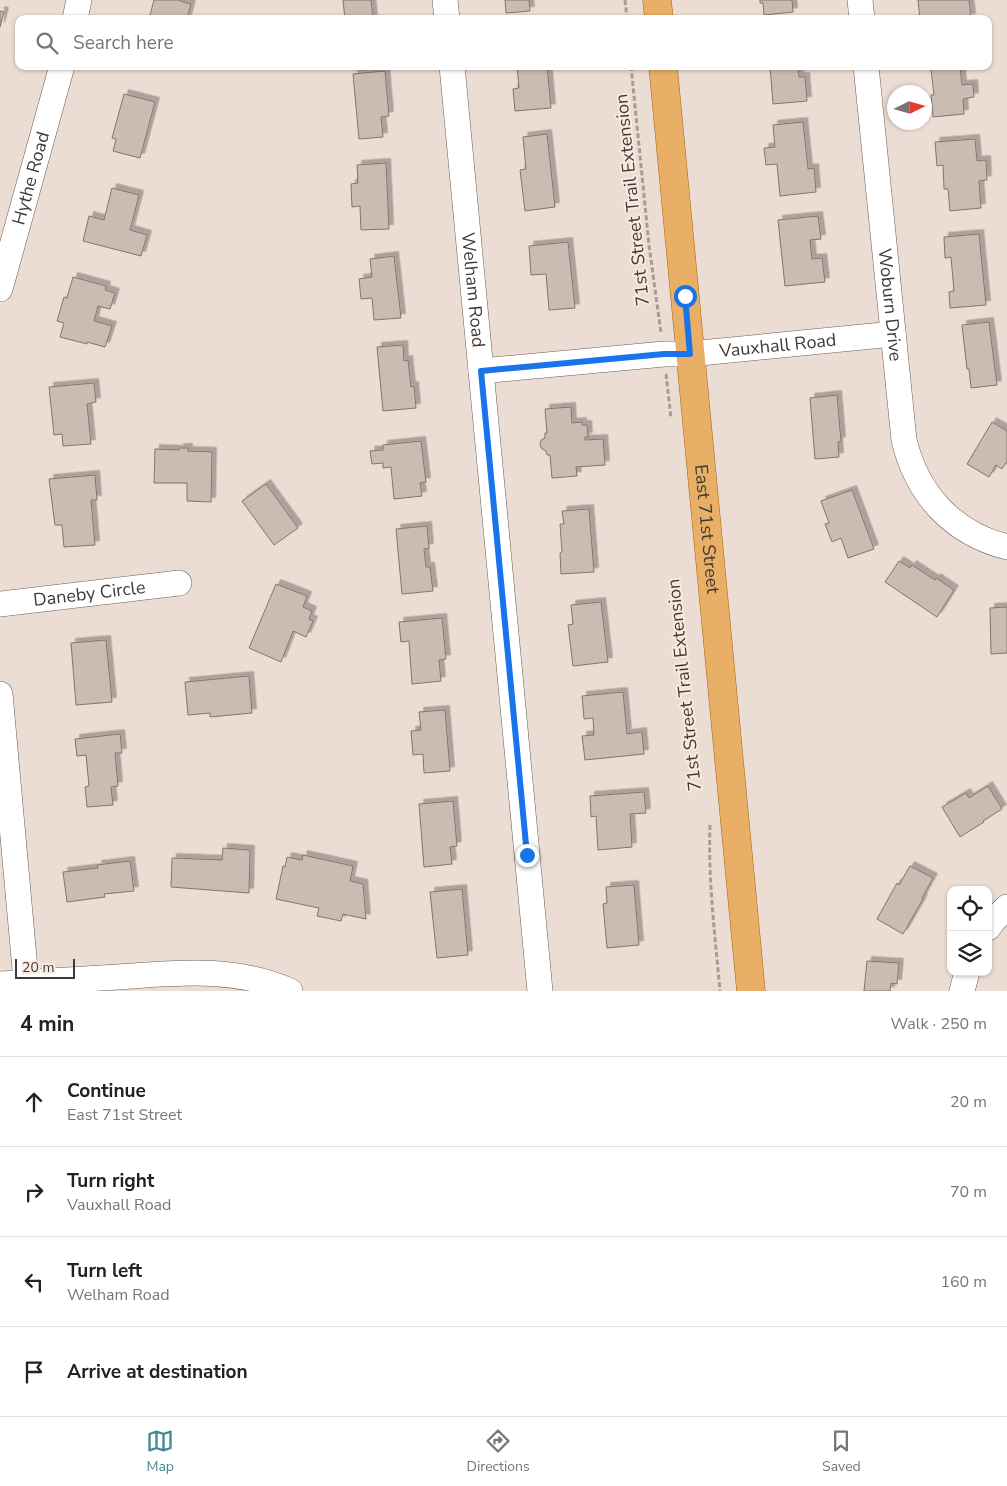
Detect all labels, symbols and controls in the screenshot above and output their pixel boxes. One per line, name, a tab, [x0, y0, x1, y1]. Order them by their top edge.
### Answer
search box	[15, 15, 992, 70]
icon: search	[33, 29, 61, 57]
text: Search here	[73, 30, 174, 56]
north arrow	[887, 85, 932, 130]
street label: 71st Street Trail Extension	[609, 93, 655, 307]
street label: Hythe Road	[6, 129, 55, 228]
street label: Welham Road	[456, 231, 491, 349]
street label: Woburn Drive	[873, 247, 908, 362]
route start	[674, 285, 697, 308]
street label: Vauxhall Road	[717, 328, 837, 363]
street label: East 71st Street	[689, 463, 725, 595]
street label: Daneby Circle	[32, 575, 147, 612]
street label: 71st Street Trail Extension	[661, 578, 707, 792]
route end	[516, 844, 539, 867]
map controls	[947, 886, 992, 976]
button: locate	[947, 886, 992, 931]
button: layers	[947, 931, 992, 976]
scale bar	[15, 956, 75, 979]
text: 20 m	[22, 958, 54, 977]
text: 4 min	[20, 1010, 74, 1038]
text: Walk · 250 m	[891, 1013, 987, 1035]
text: Continue	[67, 1078, 146, 1104]
icon: ahead	[20, 1088, 48, 1116]
text: 20 m	[950, 1091, 987, 1113]
text: East 71st Street	[67, 1104, 182, 1126]
text: Turn right	[67, 1168, 154, 1194]
icon: right	[20, 1178, 48, 1206]
text: 70 m	[950, 1181, 987, 1203]
text: Vauxhall Road	[67, 1194, 171, 1216]
text: Turn left	[67, 1258, 142, 1284]
icon: left	[20, 1268, 48, 1296]
text: 160 m	[940, 1271, 987, 1293]
text: Welham Road	[67, 1284, 170, 1306]
icon: arrive	[20, 1358, 48, 1386]
text: Arrive at destination	[67, 1359, 248, 1385]
tab: Map	[146, 1427, 174, 1476]
tab: Directions	[467, 1427, 530, 1476]
tab: Saved	[822, 1427, 861, 1476]

